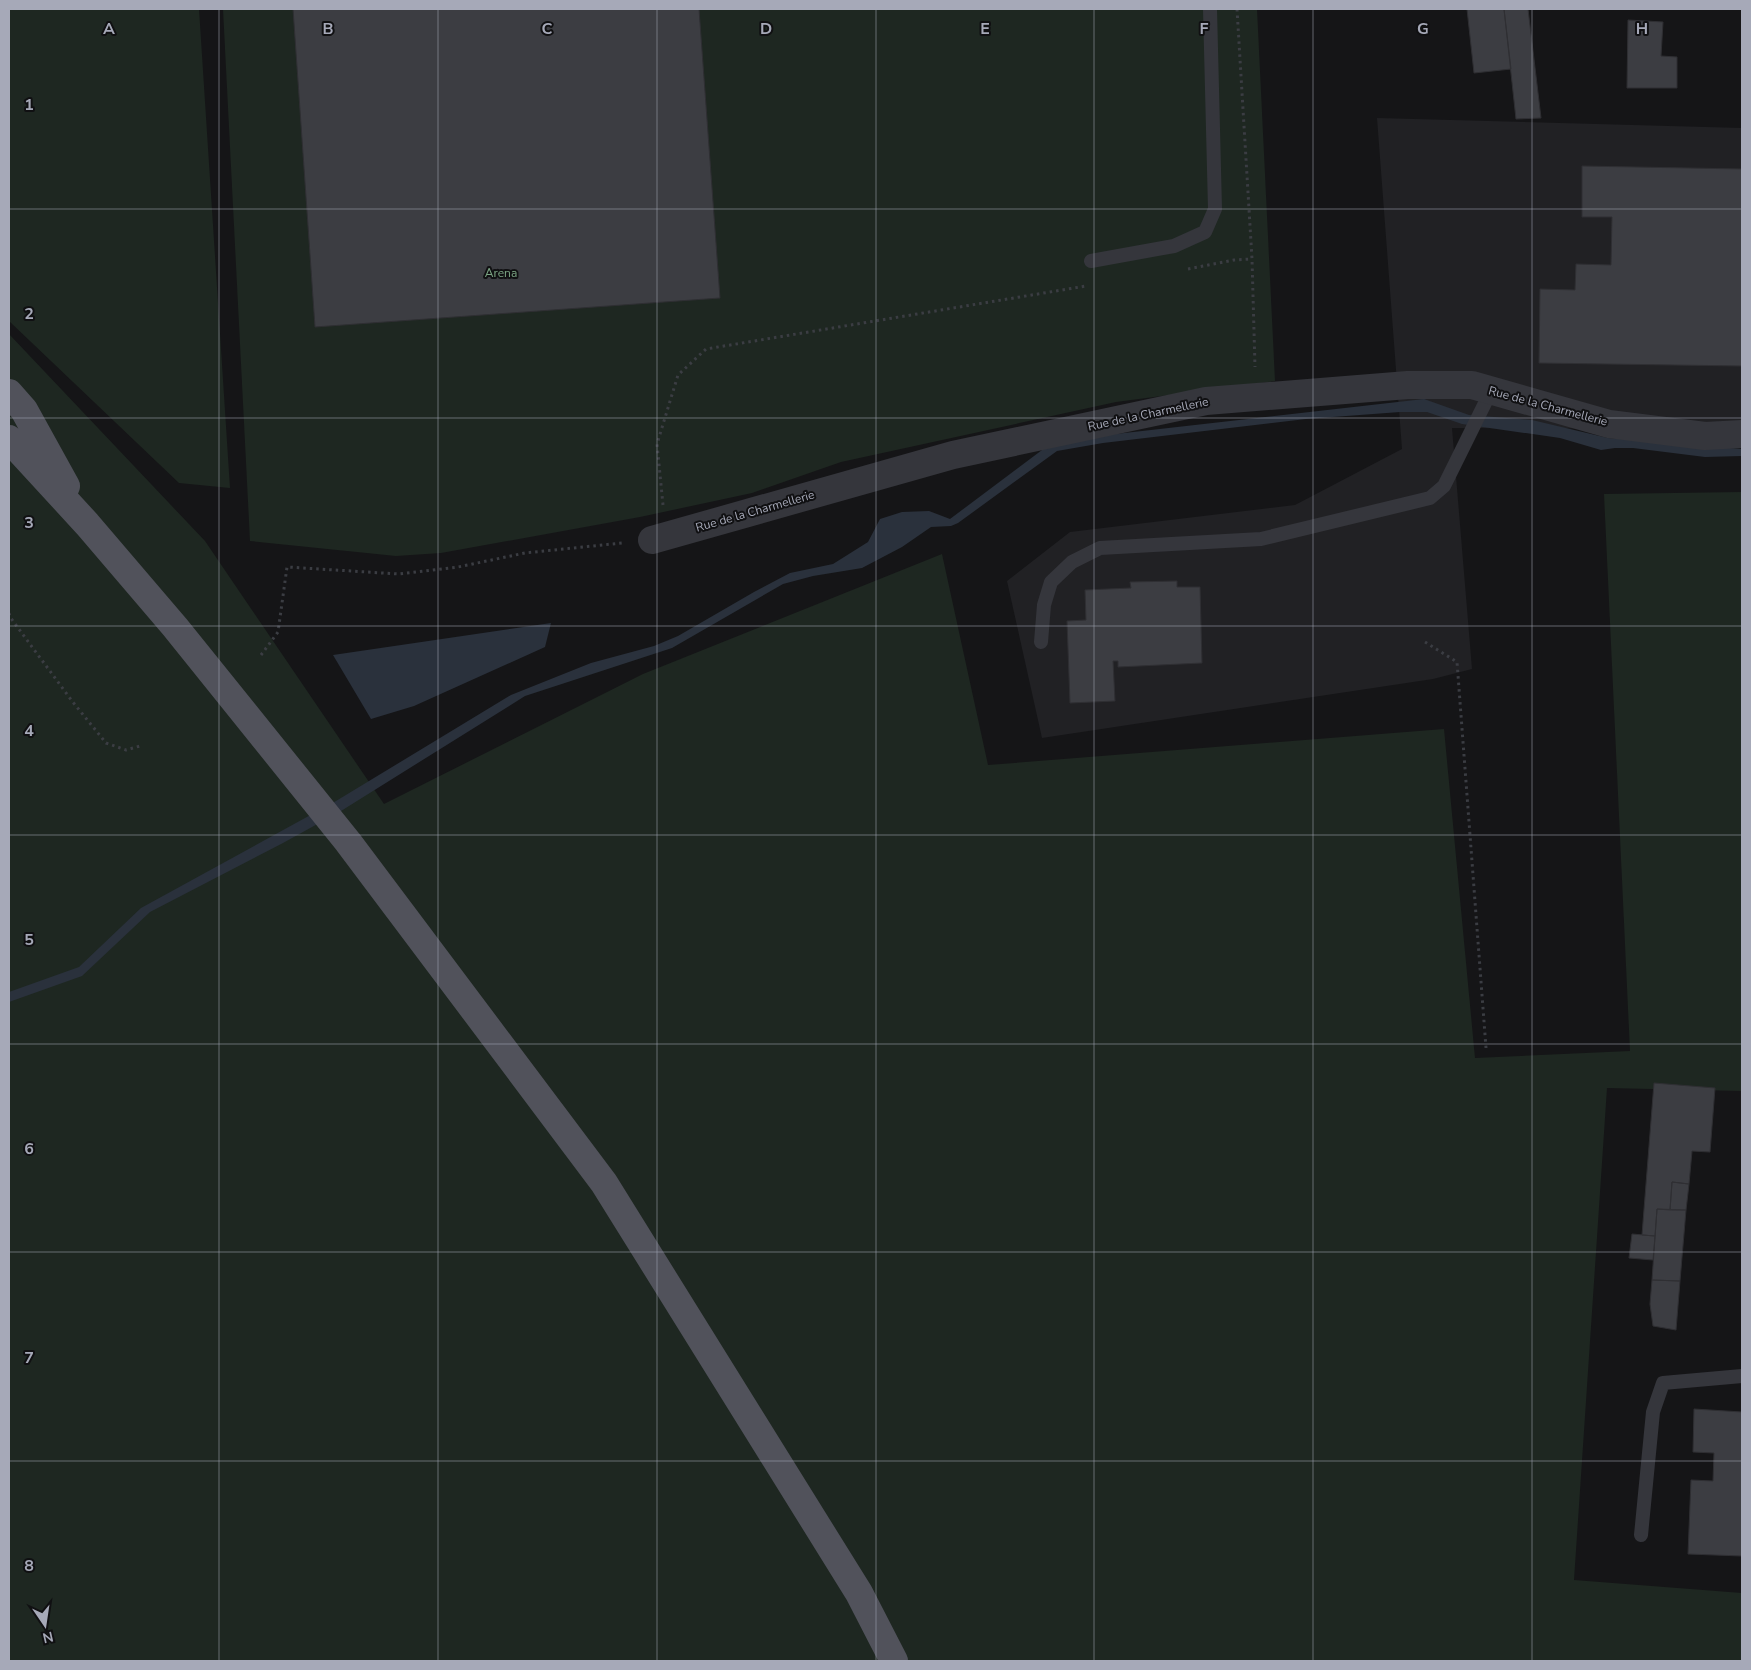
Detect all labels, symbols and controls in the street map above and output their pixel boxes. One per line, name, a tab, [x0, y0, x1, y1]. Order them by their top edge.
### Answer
text: A	[103, 18, 115, 40]
text: B	[322, 18, 334, 40]
text: C	[542, 18, 553, 40]
text: D	[760, 18, 772, 40]
text: E	[980, 18, 990, 40]
text: F	[1200, 18, 1209, 40]
text: G	[1417, 18, 1429, 40]
text: H	[1636, 18, 1648, 40]
text: 1	[24, 94, 34, 116]
park label: Arena	[485, 265, 517, 281]
text: 2	[24, 303, 34, 325]
street label: Rue de la Charmellerie	[1487, 382, 1609, 430]
street label: Rue de la Charmellerie	[1086, 393, 1210, 435]
street label: Rue de la Charmellerie	[694, 486, 816, 536]
text: 3	[24, 512, 34, 534]
text: 4	[24, 720, 34, 742]
text: 5	[24, 929, 34, 951]
text: 6	[24, 1138, 34, 1160]
text: 7	[24, 1347, 34, 1369]
text: 8	[24, 1555, 34, 1577]
north arrow	[20, 1600, 70, 1650]
text: N	[41, 1627, 55, 1648]

